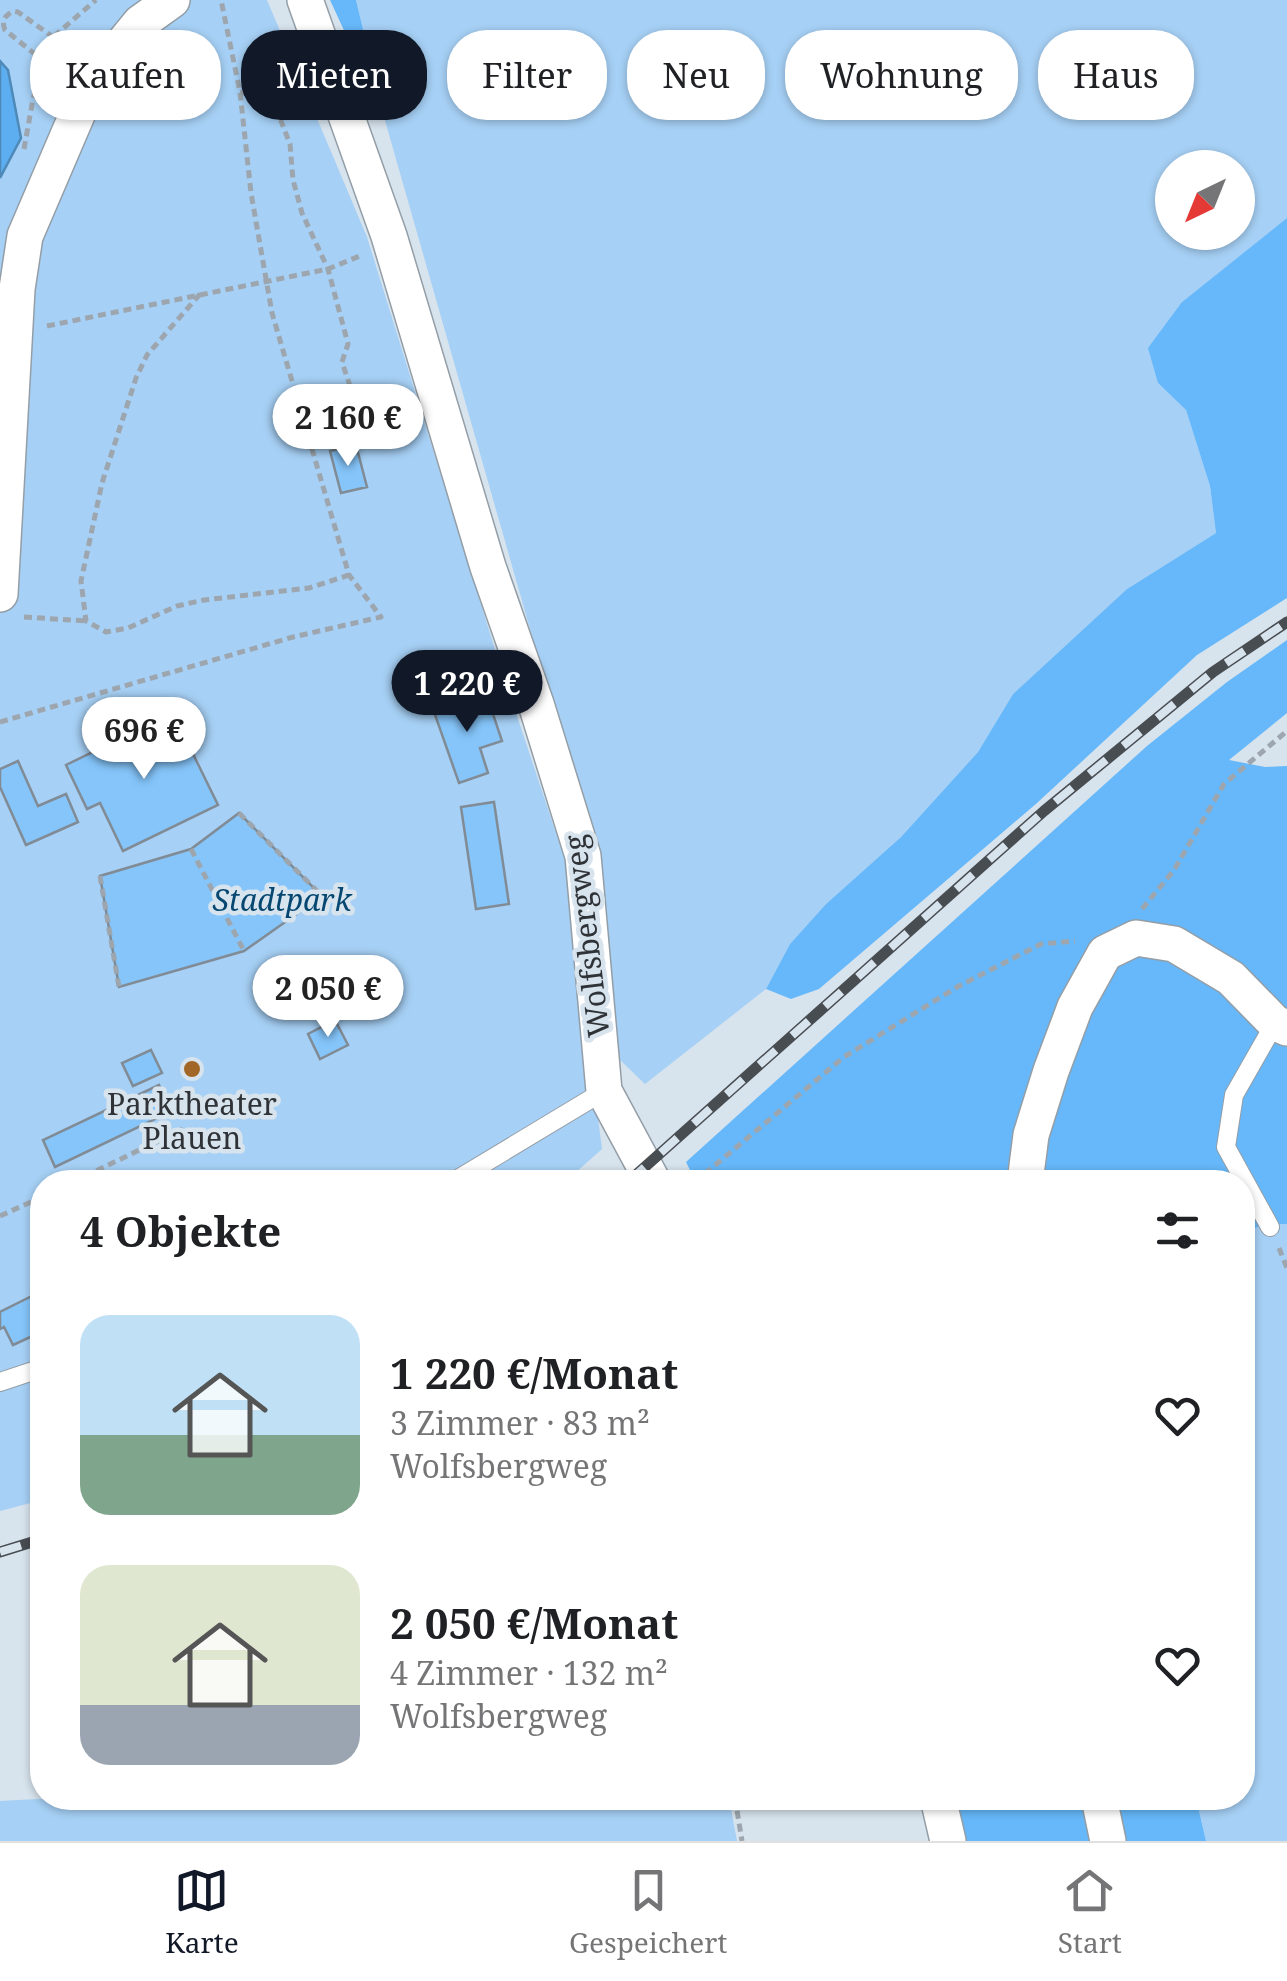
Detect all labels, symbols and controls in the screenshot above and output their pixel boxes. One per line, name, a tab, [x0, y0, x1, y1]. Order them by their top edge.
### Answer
chip: Kaufen	[30, 30, 221, 120]
chip: Mieten	[241, 30, 427, 120]
chip: Filter	[447, 30, 607, 120]
chip: Neu	[627, 30, 765, 120]
chip: Wohnung	[785, 30, 1018, 120]
chip: Haus	[1038, 30, 1194, 120]
north arrow	[1155, 150, 1255, 250]
map controls	[1155, 150, 1255, 250]
pin: 2 160 €	[256, 384, 440, 469]
text: 2 160 €	[295, 395, 401, 438]
pin: 1 220 €	[375, 650, 559, 735]
text: 1 220 €	[414, 661, 520, 704]
pin: 696 €	[74, 697, 214, 782]
text: 696 €	[104, 708, 184, 751]
street label: Wolfsbergweg	[553, 832, 619, 1040]
park label: Stadtpark	[213, 879, 352, 920]
pin: 2 050 €	[236, 955, 420, 1040]
text: 2 050 €	[275, 966, 381, 1009]
marker: Parktheater Plauen	[181, 1058, 203, 1080]
place label: Parktheater Plauen	[107, 1083, 277, 1158]
text: 4 Objekte	[80, 1202, 281, 1259]
icon: filters	[1150, 1203, 1205, 1258]
text: 1 220 €/Monat	[390, 1344, 678, 1401]
icon: home	[160, 1355, 280, 1475]
icon: heart	[1150, 1388, 1205, 1443]
text: 3 Zimmer · 83 m²	[390, 1401, 650, 1444]
text: Wolfsbergweg	[390, 1444, 607, 1487]
text: 2 050 €/Monat	[390, 1594, 678, 1651]
icon: home	[160, 1605, 280, 1725]
icon: heart	[1150, 1638, 1205, 1693]
text: 4 Zimmer · 132 m²	[390, 1651, 668, 1694]
text: Wolfsbergweg	[390, 1694, 607, 1737]
tab: Karte	[165, 1863, 239, 1961]
tab: Gespeichert	[569, 1863, 727, 1961]
tab: Start	[1058, 1863, 1122, 1961]

